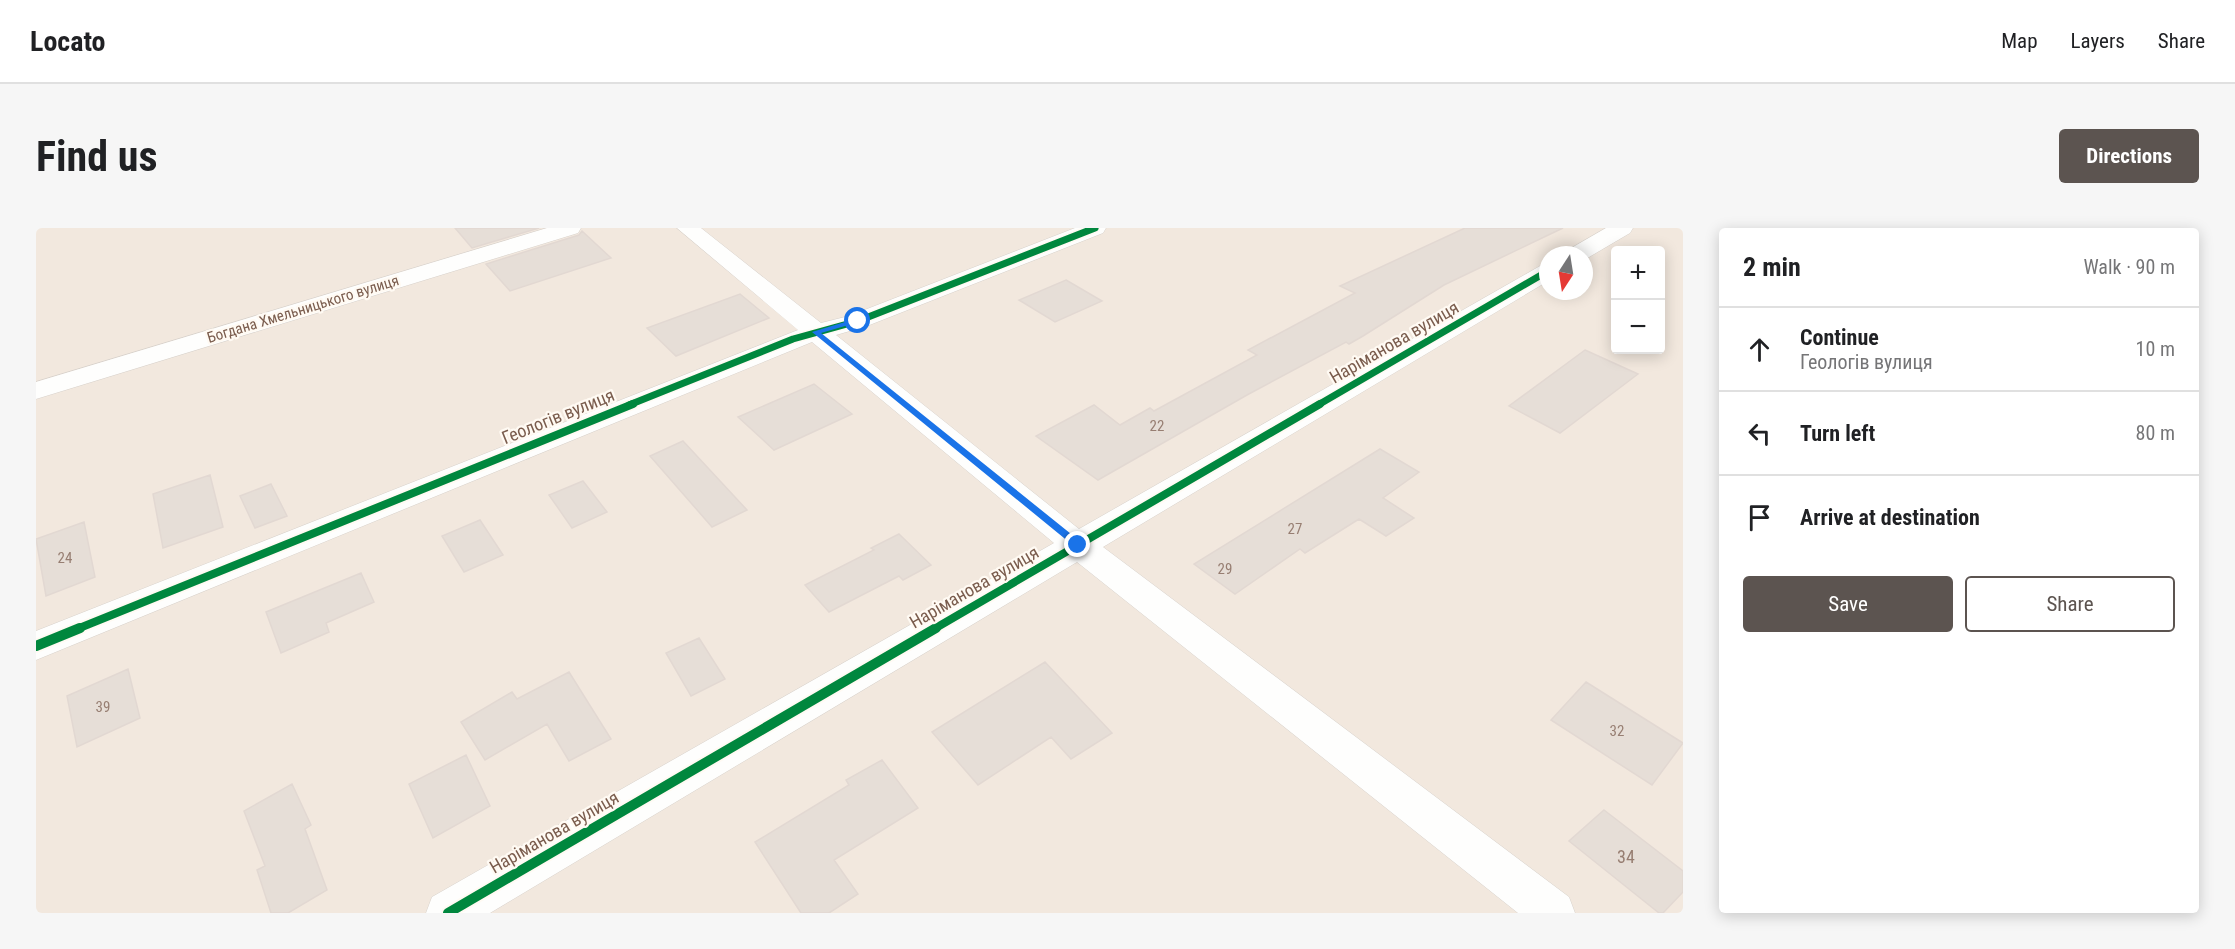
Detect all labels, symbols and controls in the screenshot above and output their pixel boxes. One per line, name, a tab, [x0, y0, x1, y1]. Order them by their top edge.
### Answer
text: Locato	[30, 25, 106, 58]
text: Map	[2001, 29, 2038, 53]
text: Layers	[2071, 29, 2125, 53]
text: Share	[2158, 29, 2205, 53]
button: Directions	[2059, 129, 2199, 183]
text: Find us	[36, 132, 157, 181]
north arrow	[1539, 246, 1593, 300]
map controls	[1611, 246, 1665, 354]
button: +	[1611, 246, 1665, 300]
text: 2 min	[1743, 252, 1801, 282]
text: Walk · 90 m	[2083, 255, 2175, 279]
street label: Богдана Хмельницького вулиця	[205, 271, 401, 347]
street label: Наріманова вулиця	[1326, 296, 1462, 388]
button: −	[1611, 300, 1665, 354]
route start	[844, 307, 870, 333]
text: Continue	[1800, 325, 1879, 350]
icon: ahead	[1743, 333, 1776, 366]
text: 10 m	[2136, 337, 2175, 361]
text: Геологів вулиця	[1800, 350, 1933, 374]
street label: Геологів вулиця	[499, 384, 617, 448]
house number: 22	[1150, 417, 1164, 435]
icon: left	[1743, 417, 1776, 450]
text: Turn left	[1800, 421, 1875, 446]
text: 80 m	[2136, 421, 2175, 445]
icon: arrive	[1743, 501, 1776, 534]
text: Arrive at destination	[1800, 505, 1980, 530]
house number: 27	[1288, 520, 1302, 538]
route end	[1064, 531, 1090, 557]
street label: Наріманова вулиця	[906, 541, 1042, 633]
house number: 24	[58, 549, 72, 567]
house number: 29	[1218, 560, 1232, 578]
button: Save	[1743, 576, 1953, 632]
button: Share	[1965, 576, 2175, 632]
house number: 39	[96, 698, 110, 716]
house number: 32	[1610, 722, 1624, 740]
street label: Наріманова вулиця	[486, 786, 622, 878]
house number: 34	[1617, 846, 1635, 867]

